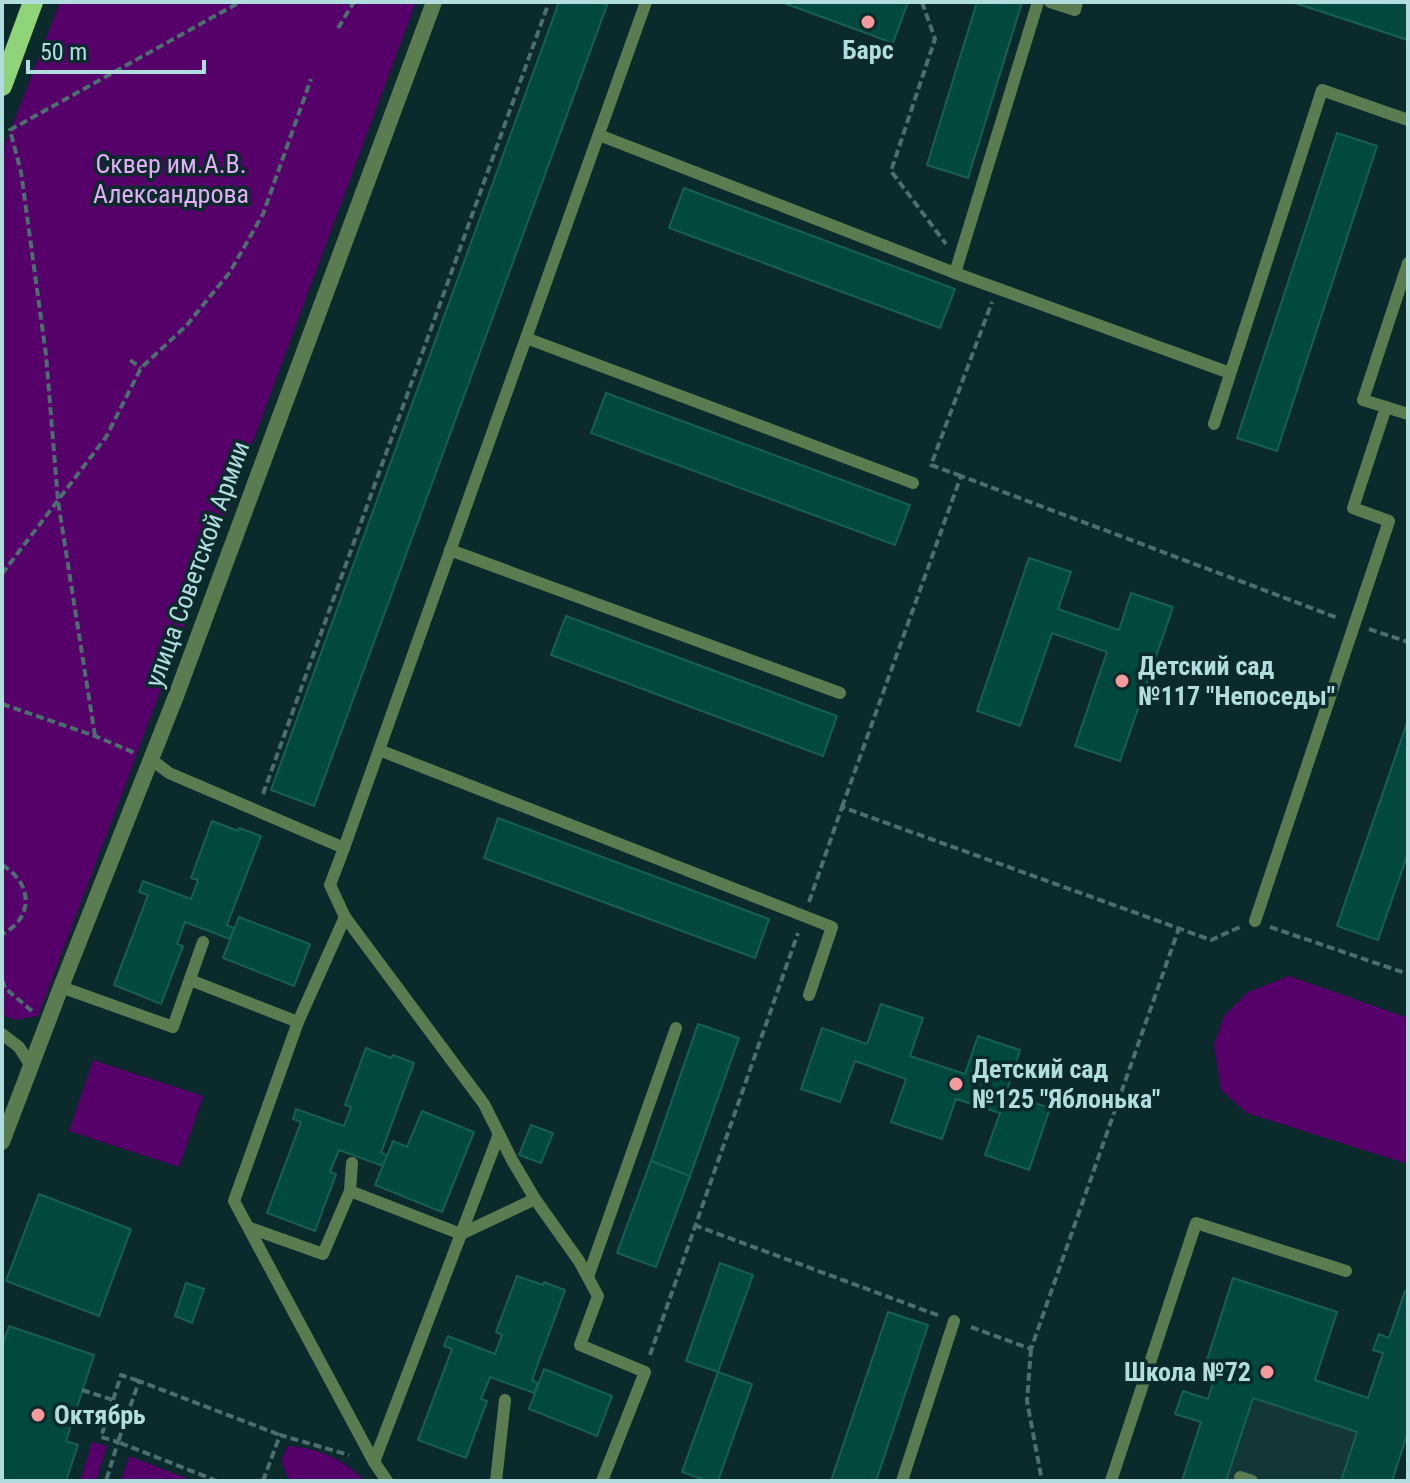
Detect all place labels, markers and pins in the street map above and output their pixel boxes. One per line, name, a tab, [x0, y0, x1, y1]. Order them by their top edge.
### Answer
marker: Барс	[859, 13, 877, 31]
place label: Барс	[842, 35, 894, 65]
place label: Детский сад №117 "Непоседы"	[1138, 651, 1335, 711]
marker: Детский сад №117 "Непоседы"	[1113, 672, 1131, 690]
place label: Детский сад №125 "Яблонька"	[972, 1054, 1160, 1114]
marker: Детский сад №125 "Яблонька"	[947, 1075, 965, 1093]
place label: Школа №72	[1124, 1357, 1251, 1387]
marker: Школа №72	[1258, 1363, 1276, 1381]
place label: Октябрь	[54, 1400, 146, 1430]
marker: Октябрь	[29, 1406, 47, 1424]

